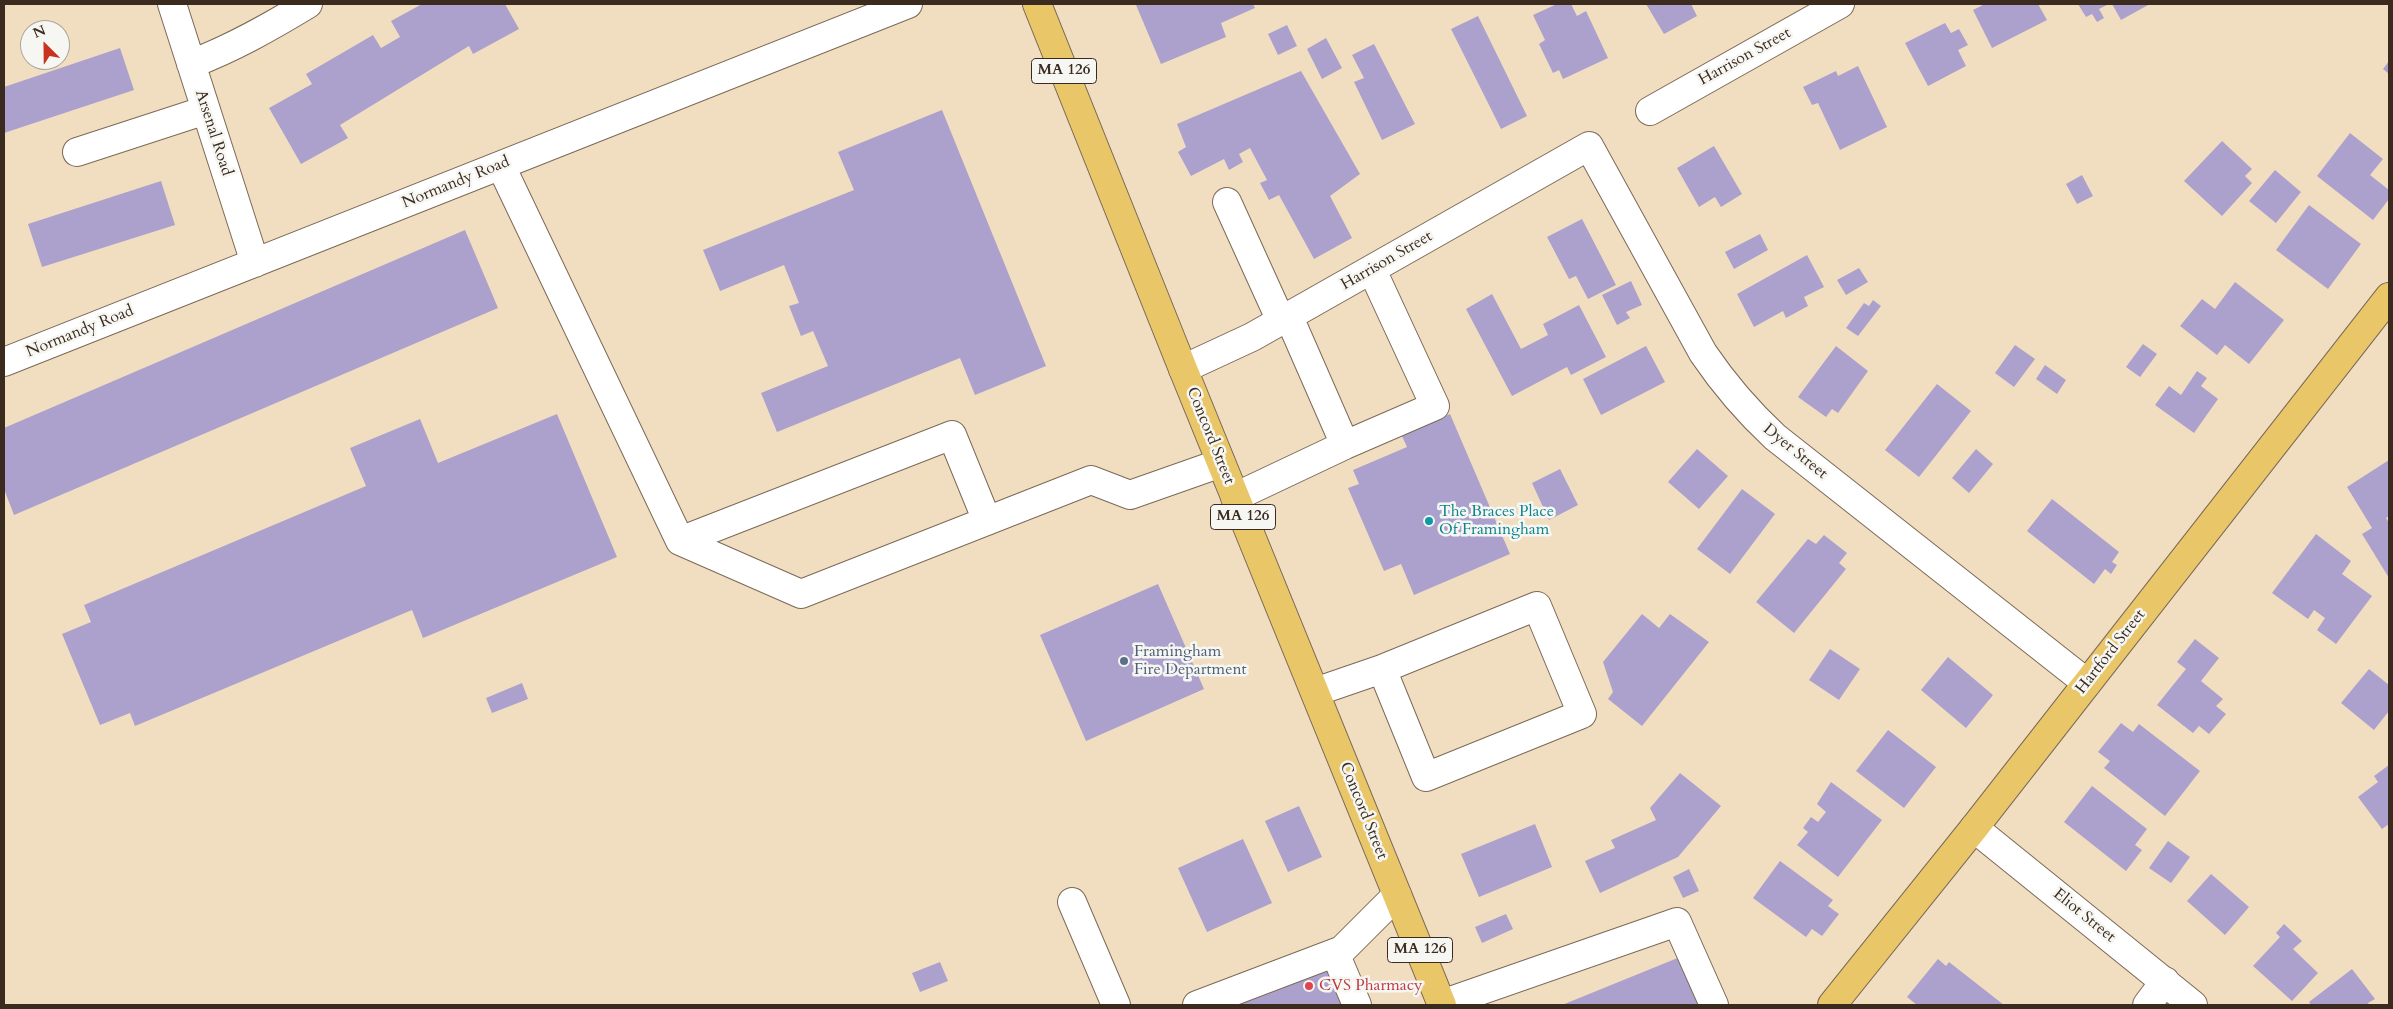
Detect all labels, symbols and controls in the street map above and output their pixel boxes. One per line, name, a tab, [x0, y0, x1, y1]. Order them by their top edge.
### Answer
north arrow	[20, 20, 70, 70]
text: N	[30, 21, 49, 43]
street label: Harrison Street	[1696, 24, 1794, 90]
road number: MA 126	[1032, 58, 1096, 84]
street label: Arsenal Road	[190, 88, 236, 178]
street label: Normandy Road	[400, 153, 512, 213]
street label: Harrison Street	[1338, 227, 1436, 295]
street label: Normandy Road	[24, 302, 136, 362]
street label: Concord Street	[1182, 385, 1238, 487]
street label: Dyer Street	[1759, 420, 1831, 484]
place label: The Braces Place Of Framingham	[1439, 502, 1554, 540]
road number: MA 126	[1210, 504, 1276, 530]
marker: The Braces Place Of Framingham	[1423, 515, 1435, 527]
street label: Hartford Street	[2072, 606, 2150, 698]
place label: Framingham Fire Department	[1134, 642, 1247, 680]
marker: Framingham Fire Department	[1118, 655, 1130, 667]
street label: Concord Street	[1335, 760, 1391, 862]
street label: Eliot Street	[2049, 885, 2119, 947]
road number: MA 126	[1388, 938, 1452, 962]
place label: CVS Pharmacy	[1319, 976, 1422, 996]
marker: CVS Pharmacy	[1303, 980, 1315, 992]

